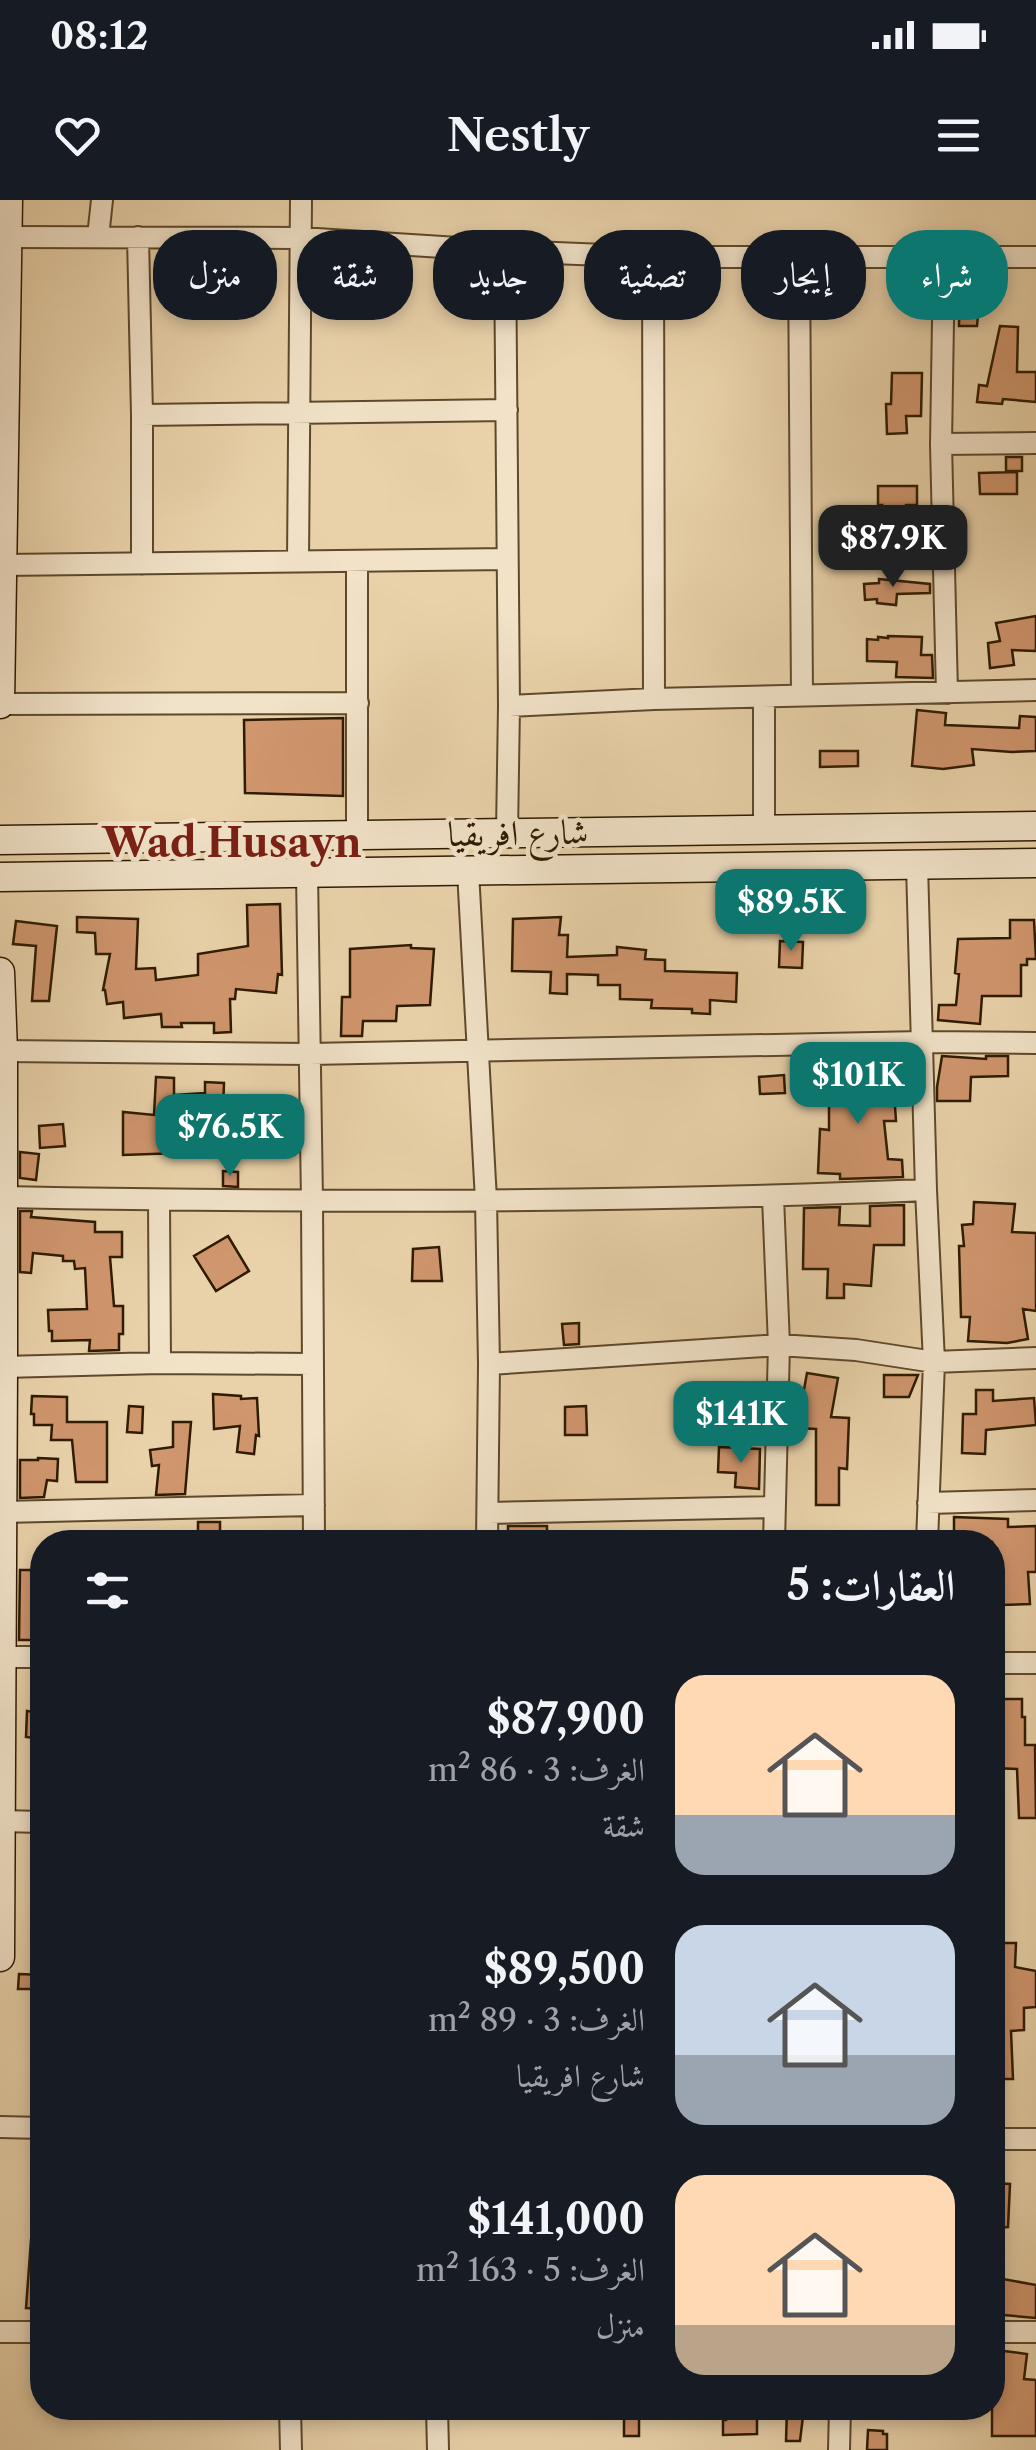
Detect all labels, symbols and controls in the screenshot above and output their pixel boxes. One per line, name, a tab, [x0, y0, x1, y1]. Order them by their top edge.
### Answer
text: 08:12	[50, 12, 148, 59]
text: Nestly	[447, 107, 589, 163]
icon: heart	[50, 108, 105, 163]
icon: menu	[931, 108, 986, 163]
chip: منزل	[153, 230, 277, 320]
chip: شقة	[297, 230, 413, 320]
chip: جديد	[433, 230, 564, 320]
chip: تصفية	[584, 230, 721, 320]
chip: إيجار	[741, 230, 866, 320]
chip: شراء	[886, 230, 1008, 320]
pin: $87.9K	[812, 505, 974, 590]
text: $87.9K	[840, 518, 946, 557]
street label: شارع افريقيا	[447, 810, 589, 863]
district label: Wad Husayn	[101, 818, 362, 867]
pin: $89.5K	[710, 869, 872, 954]
text: $89.5K	[737, 882, 845, 921]
pin: $101K	[788, 1042, 928, 1127]
text: $101K	[812, 1055, 904, 1094]
pin: $76.5K	[149, 1094, 311, 1179]
text: $76.5K	[177, 1107, 283, 1146]
pin: $141K	[671, 1381, 811, 1466]
text: $141K	[695, 1394, 787, 1433]
text: العقارات: 5	[787, 1559, 955, 1611]
icon: filters	[80, 1563, 135, 1618]
text: $87,900	[487, 1693, 645, 1745]
icon: home	[755, 1715, 875, 1835]
text: الغرف: 3 · 86 m²	[428, 1750, 645, 1789]
text: شقة	[603, 1806, 645, 1845]
text: $89,500	[484, 1943, 645, 1995]
icon: home	[755, 1965, 875, 2085]
text: الغرف: 3 · 89 m²	[428, 2000, 645, 2039]
text: شارع افريقيا	[516, 2056, 645, 2095]
text: $141,000	[468, 2193, 645, 2245]
icon: home	[755, 2215, 875, 2335]
text: الغرف: 5 · 163 m²	[416, 2250, 645, 2289]
text: منزل	[596, 2306, 645, 2345]

